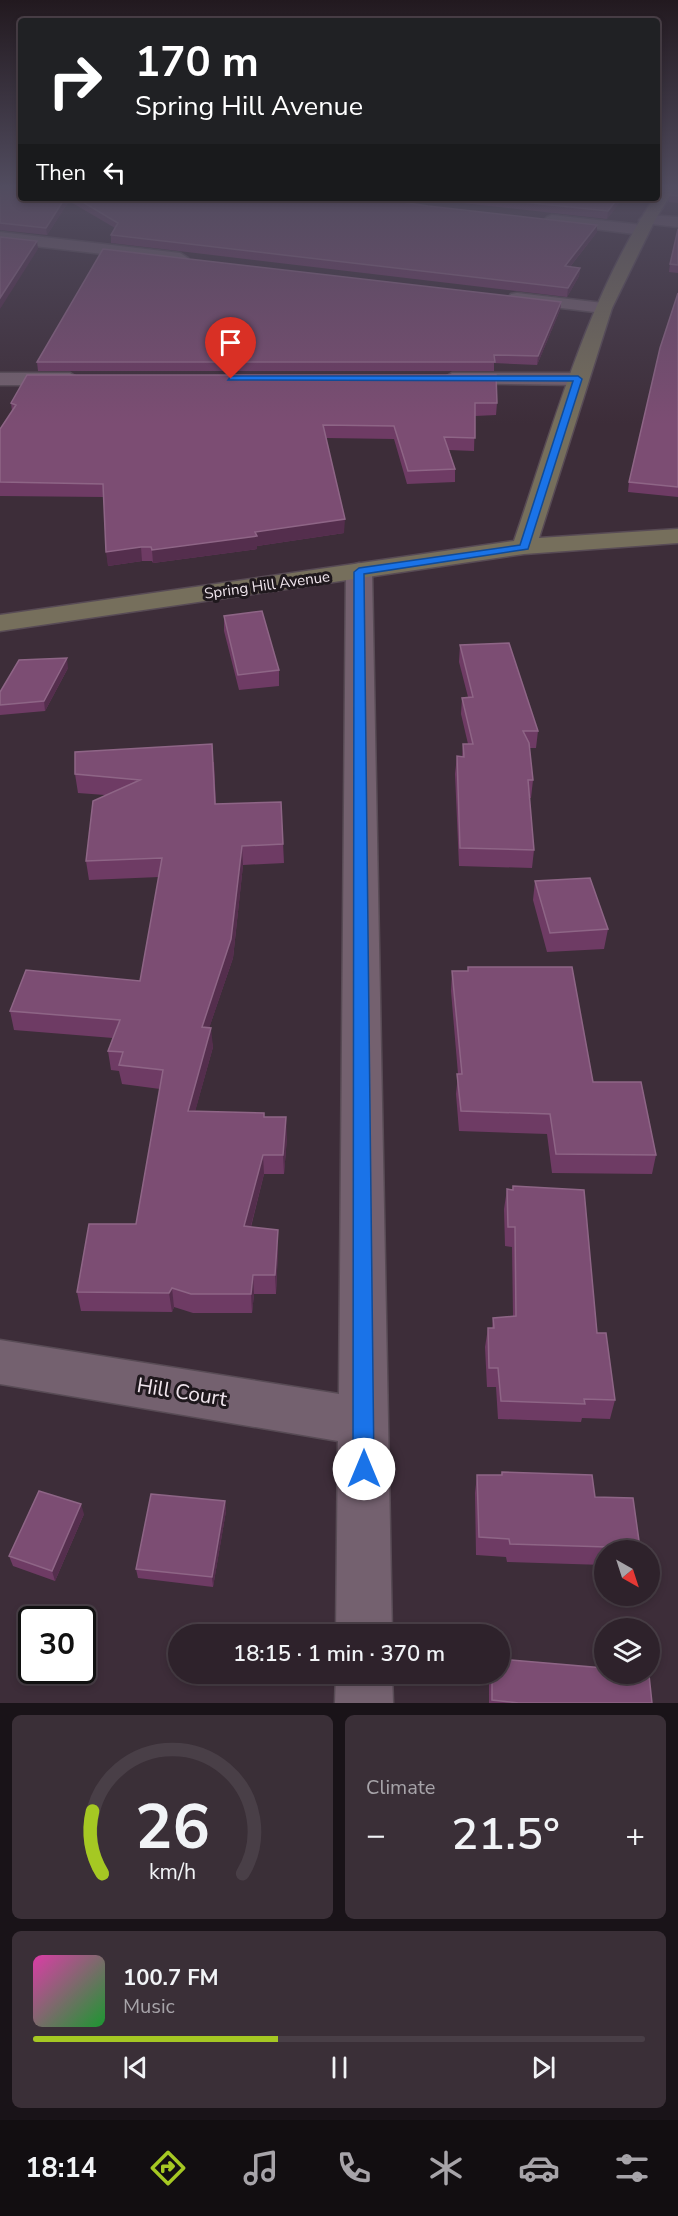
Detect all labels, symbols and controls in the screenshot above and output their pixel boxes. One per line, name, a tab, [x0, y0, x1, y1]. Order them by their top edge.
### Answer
text: 170 m	[135, 34, 259, 91]
icon: right	[36, 42, 114, 120]
text: Spring Hill Avenue	[135, 88, 363, 125]
icon: left	[98, 156, 131, 189]
text: Then	[36, 158, 86, 188]
pin	[205, 317, 256, 379]
icon: arrive	[214, 326, 247, 359]
street label: Spring Hill Avenue	[203, 566, 331, 604]
street label: Hill Court	[135, 1371, 230, 1413]
position arrow	[332, 1437, 396, 1501]
north arrow	[594, 1540, 660, 1606]
map controls	[594, 1540, 660, 1684]
speed limit sign: 30	[18, 1606, 96, 1684]
button: layers	[594, 1618, 660, 1684]
text: 18:15 · 1 min · 370 m	[233, 1639, 445, 1669]
text: Climate	[366, 1774, 435, 1801]
text: 26	[135, 1785, 210, 1870]
text: 21.5°	[451, 1804, 560, 1865]
text: −	[366, 1813, 386, 1858]
text: +	[625, 1813, 645, 1858]
text: km/h	[149, 1857, 196, 1887]
text: 100.7 FM	[123, 1963, 219, 1993]
text: Music	[123, 1993, 175, 2020]
icon: previous	[119, 2051, 152, 2084]
icon: pause	[323, 2051, 356, 2084]
icon: next	[527, 2051, 560, 2084]
icon: directions	[147, 2147, 189, 2189]
icon: music	[240, 2147, 282, 2189]
icon: phone	[333, 2147, 375, 2189]
icon: climate	[425, 2147, 467, 2189]
icon: car	[518, 2147, 560, 2189]
icon: filters	[611, 2147, 653, 2189]
text: 18:14	[25, 2150, 97, 2187]

